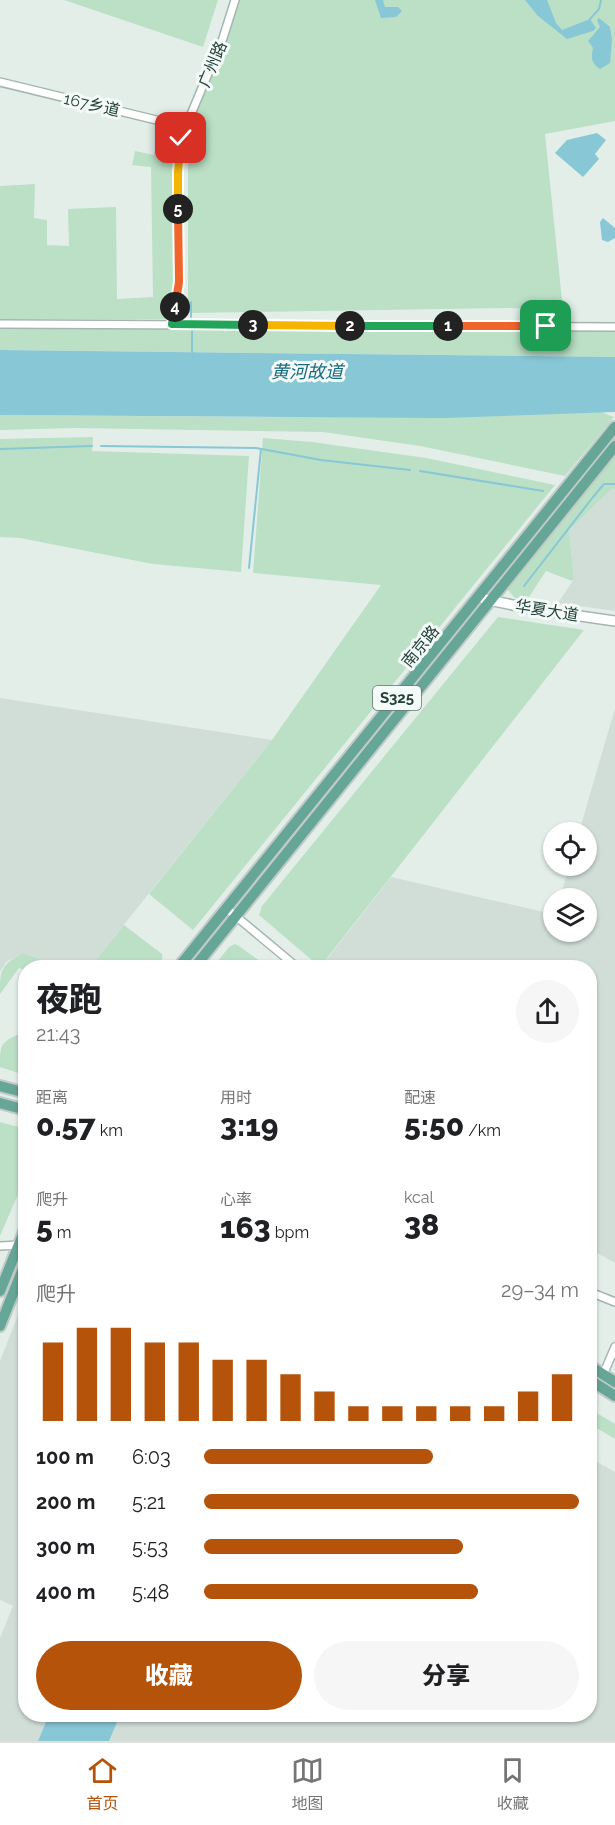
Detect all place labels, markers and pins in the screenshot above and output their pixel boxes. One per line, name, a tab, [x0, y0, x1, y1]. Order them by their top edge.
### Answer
pin	[155, 112, 206, 163]
pin: 5	[163, 194, 193, 224]
pin: 4	[160, 292, 190, 322]
pin	[520, 300, 571, 351]
pin: 3	[238, 310, 268, 340]
pin: 2	[335, 311, 365, 341]
pin: 1	[433, 311, 463, 341]

